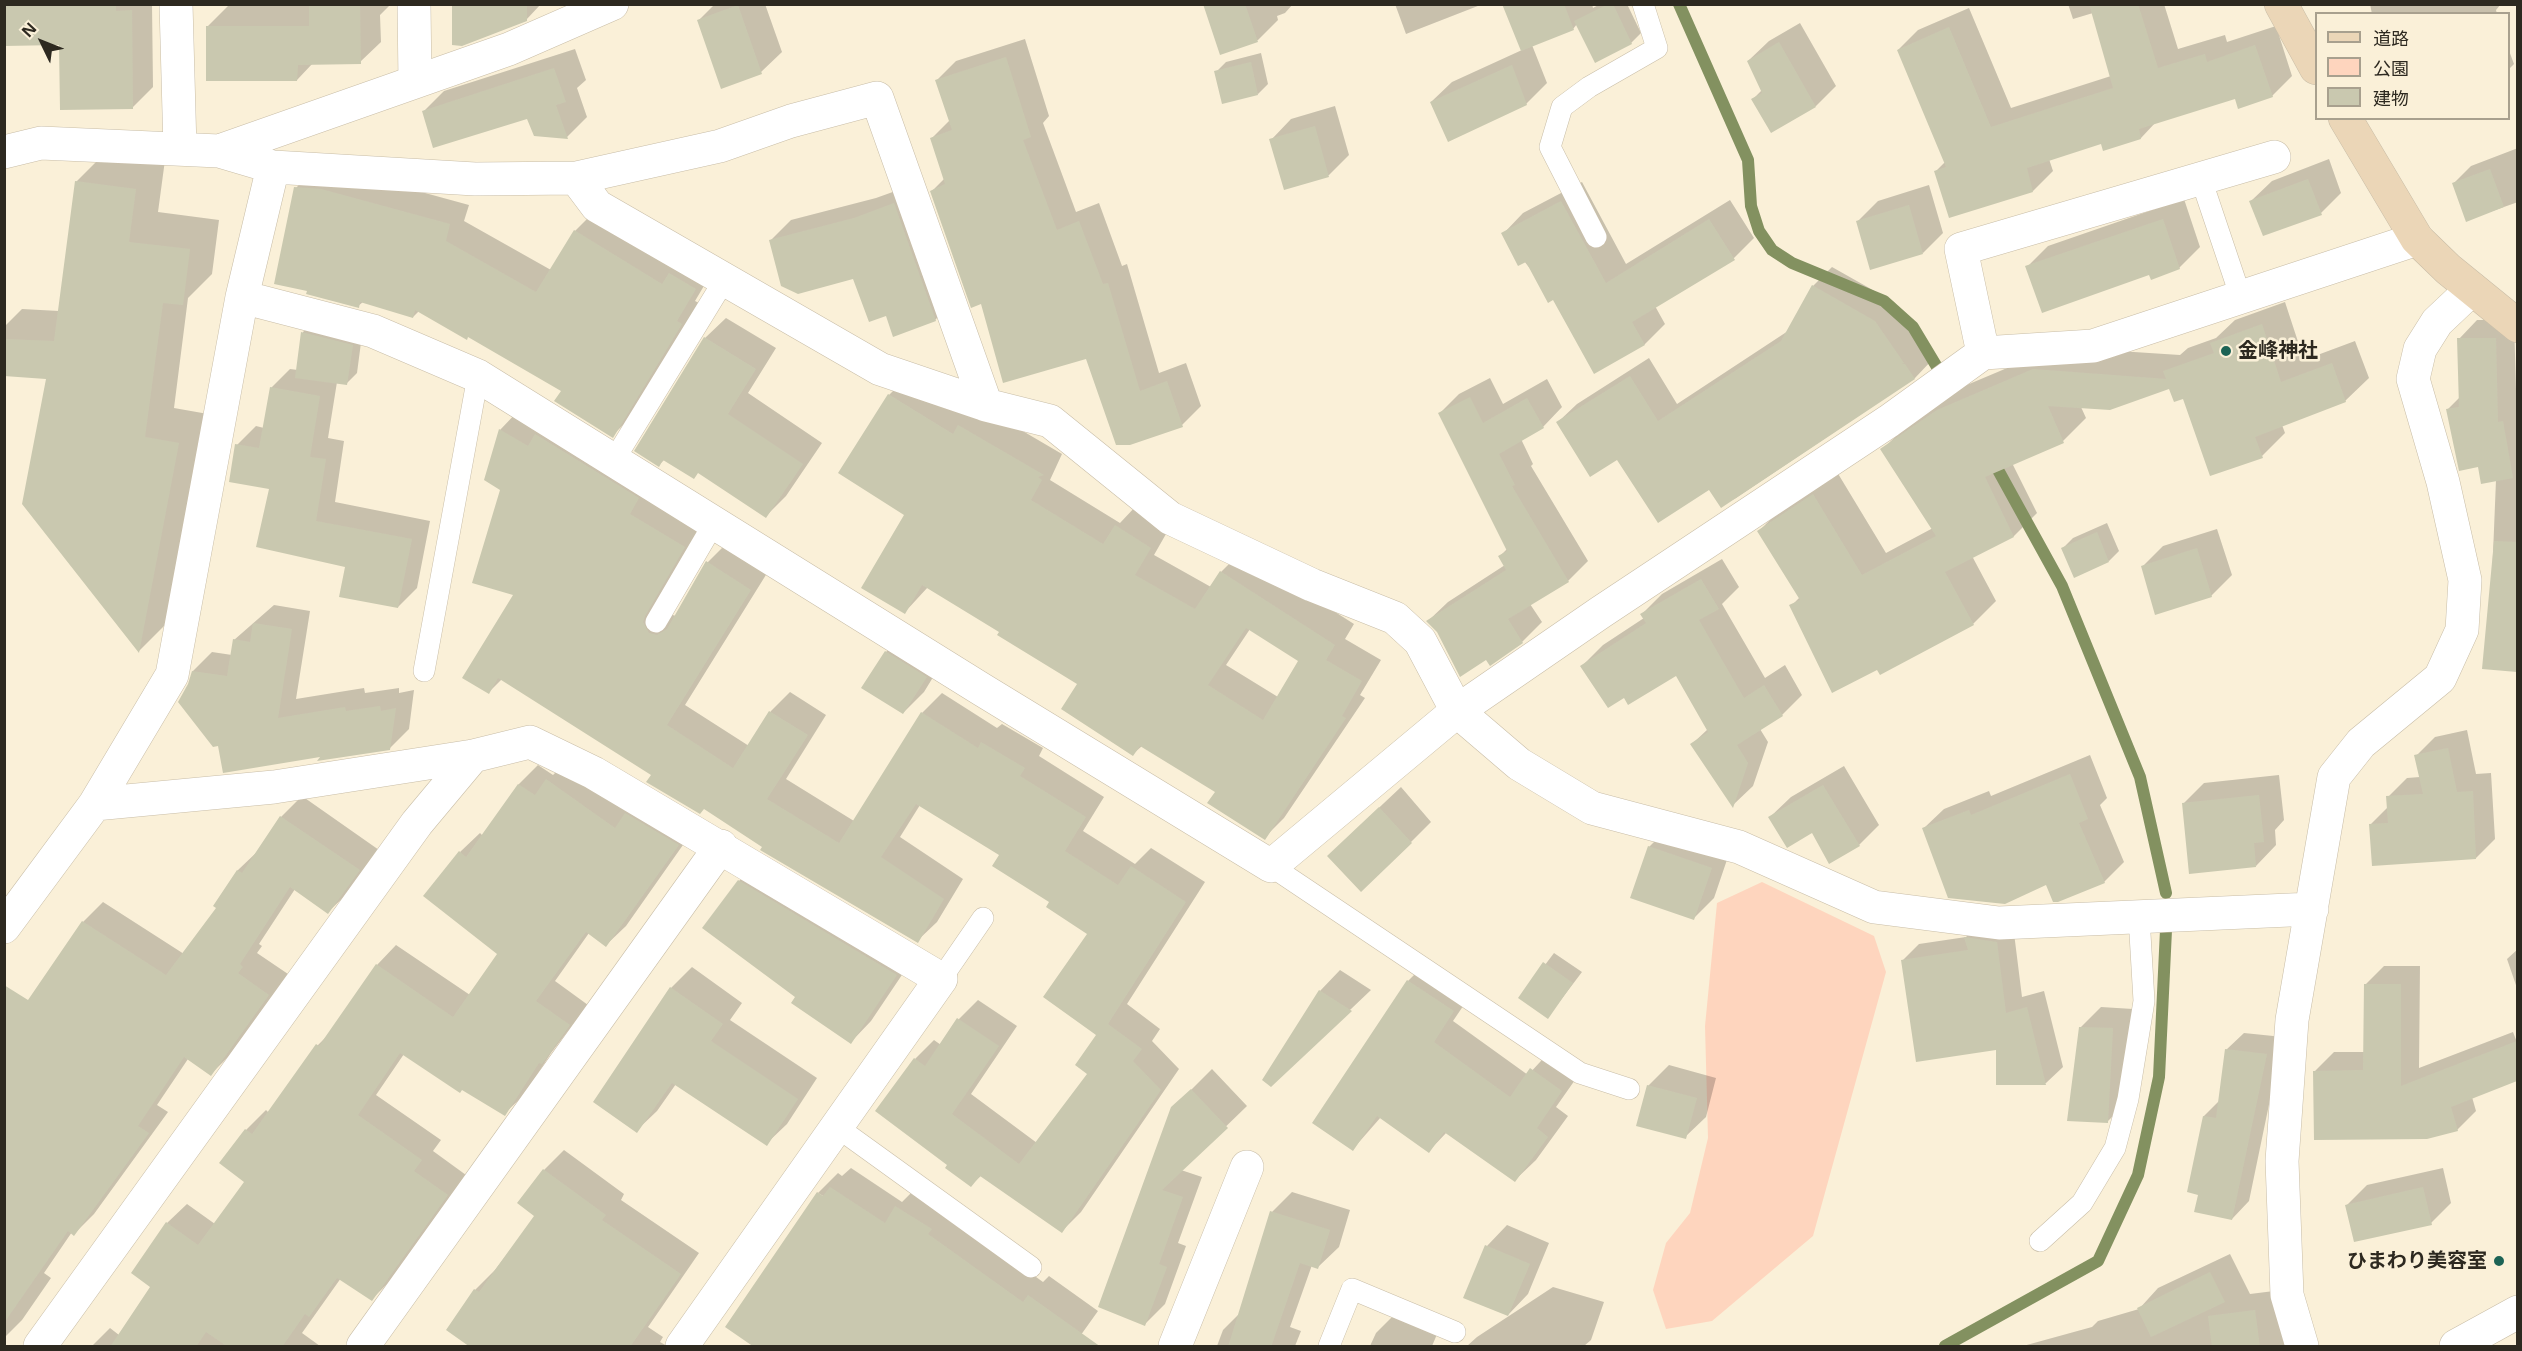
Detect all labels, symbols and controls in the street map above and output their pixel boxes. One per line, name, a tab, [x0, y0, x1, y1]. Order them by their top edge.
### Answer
north arrow	[12, 12, 72, 72]
legend	[2315, 12, 2510, 120]
text: N	[16, 17, 41, 42]
text: 道路	[2373, 26, 2409, 50]
text: 公園	[2373, 56, 2409, 80]
text: 建物	[2373, 86, 2409, 110]
place label: 金峰神社	[2238, 339, 2318, 363]
marker: 金峰神社	[2219, 344, 2233, 358]
place label: ひまわり美容室	[2347, 1249, 2487, 1273]
marker: ひまわり美容室	[2492, 1254, 2506, 1268]

